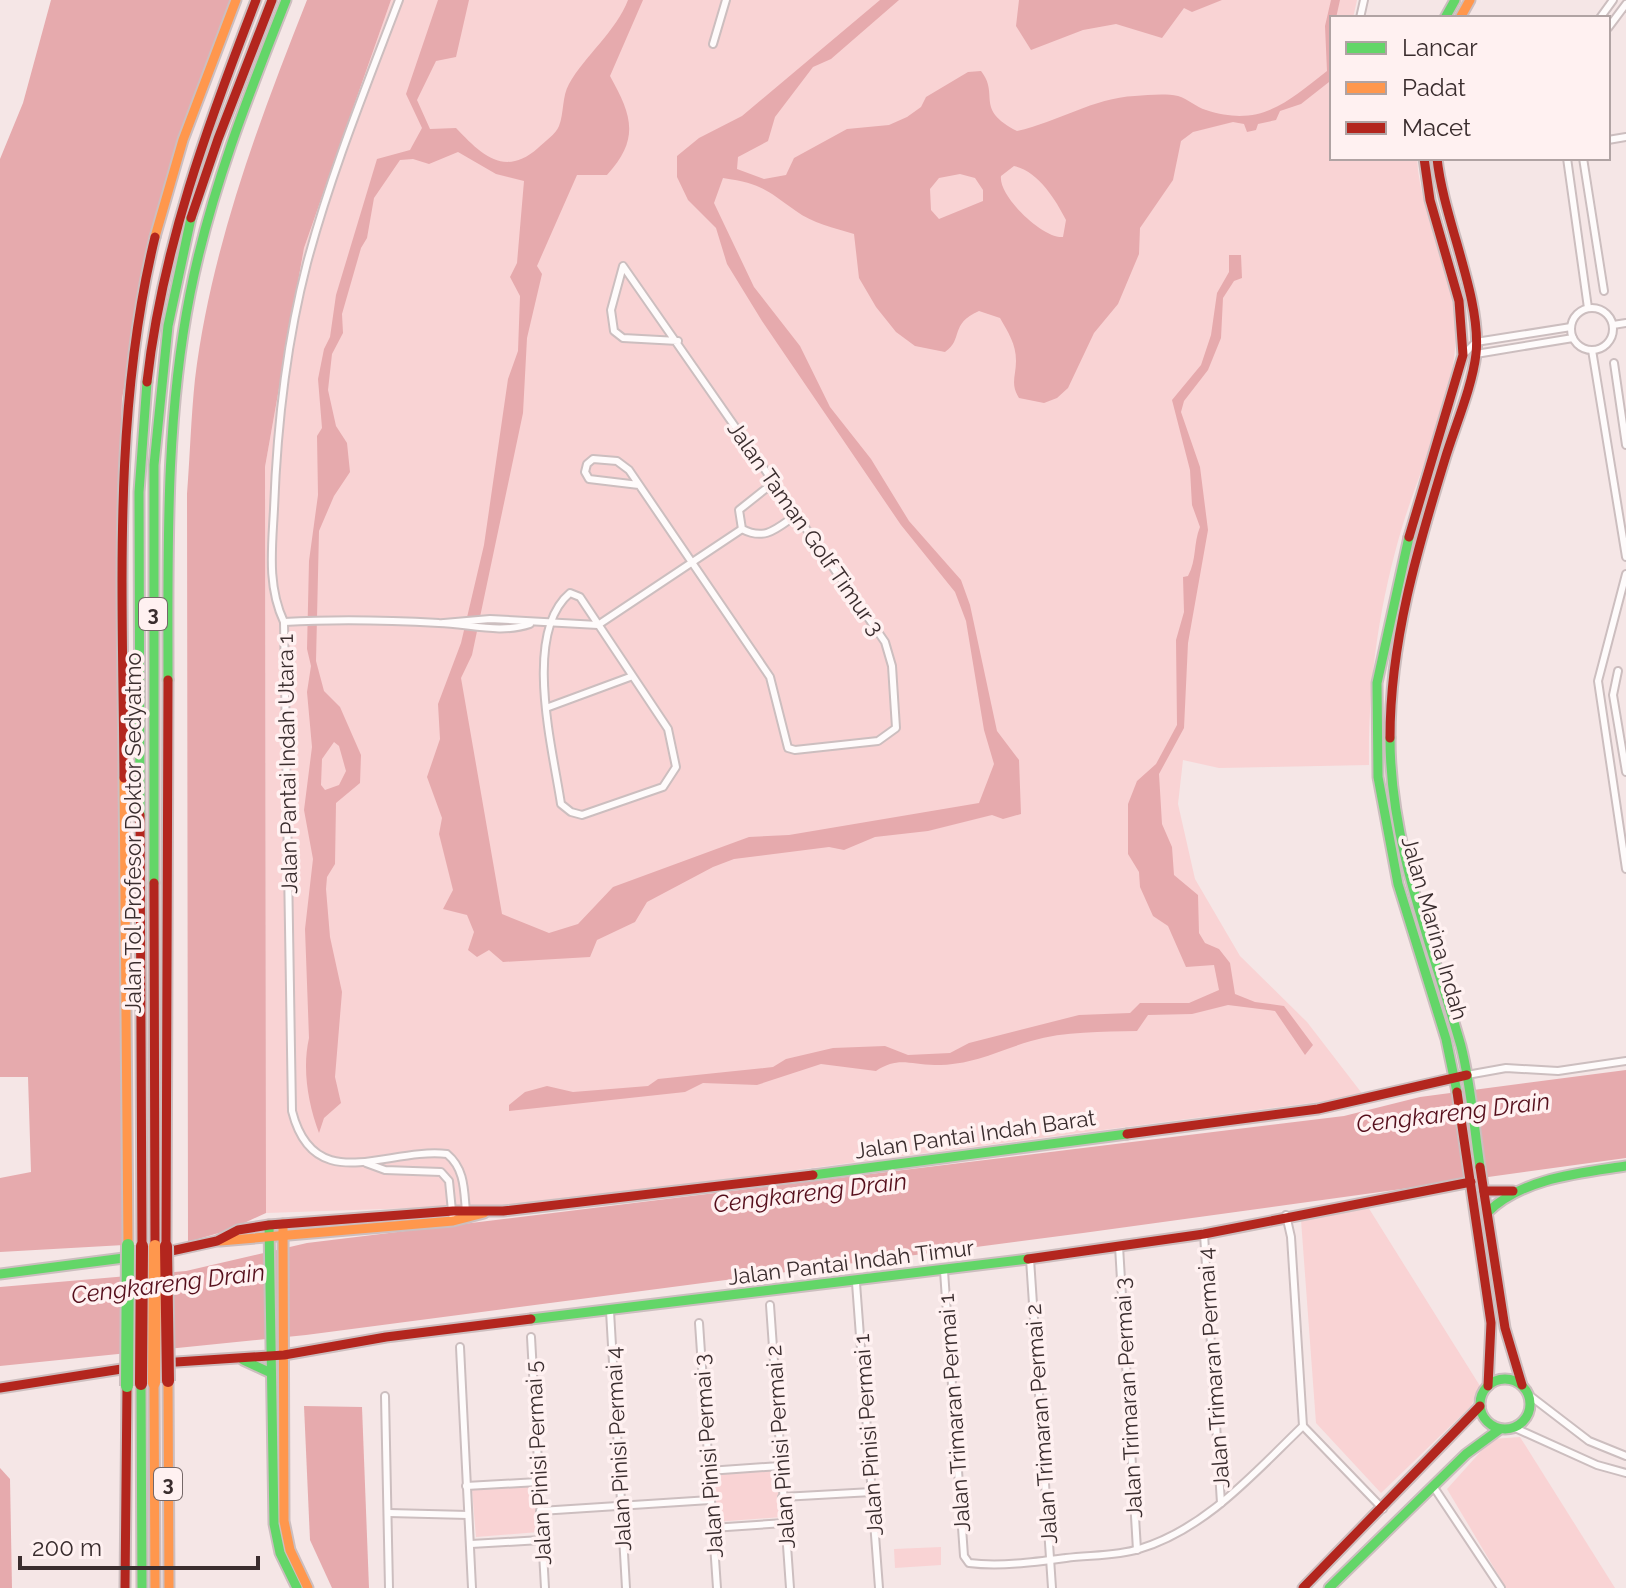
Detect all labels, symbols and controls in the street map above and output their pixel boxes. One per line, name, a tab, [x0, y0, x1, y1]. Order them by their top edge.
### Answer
legend	[1330, 16, 1610, 160]
text: Lancar	[1402, 33, 1478, 62]
text: Padat	[1402, 73, 1466, 102]
text: Macet	[1402, 113, 1471, 142]
street label: Jalan Taman Golf Timur 3	[722, 416, 890, 640]
road number: 3	[139, 598, 167, 630]
street label: Jalan Pantai Indah Utara 1	[272, 634, 302, 894]
street label: Jalan Tol Profesor Doktor Sedyatmo	[120, 652, 146, 1014]
street label: Jalan Marina Indah	[1396, 833, 1474, 1023]
water label: Cengkareng Drain	[1354, 1086, 1551, 1139]
street label: Jalan Pantai Indah Barat	[853, 1104, 1098, 1164]
water label: Cengkareng Drain	[711, 1166, 908, 1219]
street label: Jalan Pantai Indah Timur	[726, 1234, 976, 1290]
street label: Jalan Trimaran Permai 4	[1192, 1247, 1234, 1489]
water label: Cengkareng Drain	[69, 1257, 266, 1310]
street label: Jalan Trimaran Permai 3	[1109, 1277, 1147, 1519]
street label: Jalan Trimaran Permai 1	[933, 1293, 975, 1533]
street label: Jalan Trimaran Permai 2	[1020, 1303, 1062, 1545]
street label: Jalan Pinisi Permai 1	[848, 1333, 888, 1537]
street label: Jalan Pinisi Permai 2	[760, 1344, 800, 1550]
street label: Jalan Pinisi Permai 4	[600, 1346, 636, 1552]
street label: Jalan Pinisi Permai 3	[688, 1353, 728, 1559]
street label: Jalan Pinisi Permai 5	[520, 1360, 556, 1566]
road number: 3	[154, 1468, 182, 1500]
scale bar	[20, 1520, 258, 1570]
text: 200 m	[32, 1533, 102, 1562]

